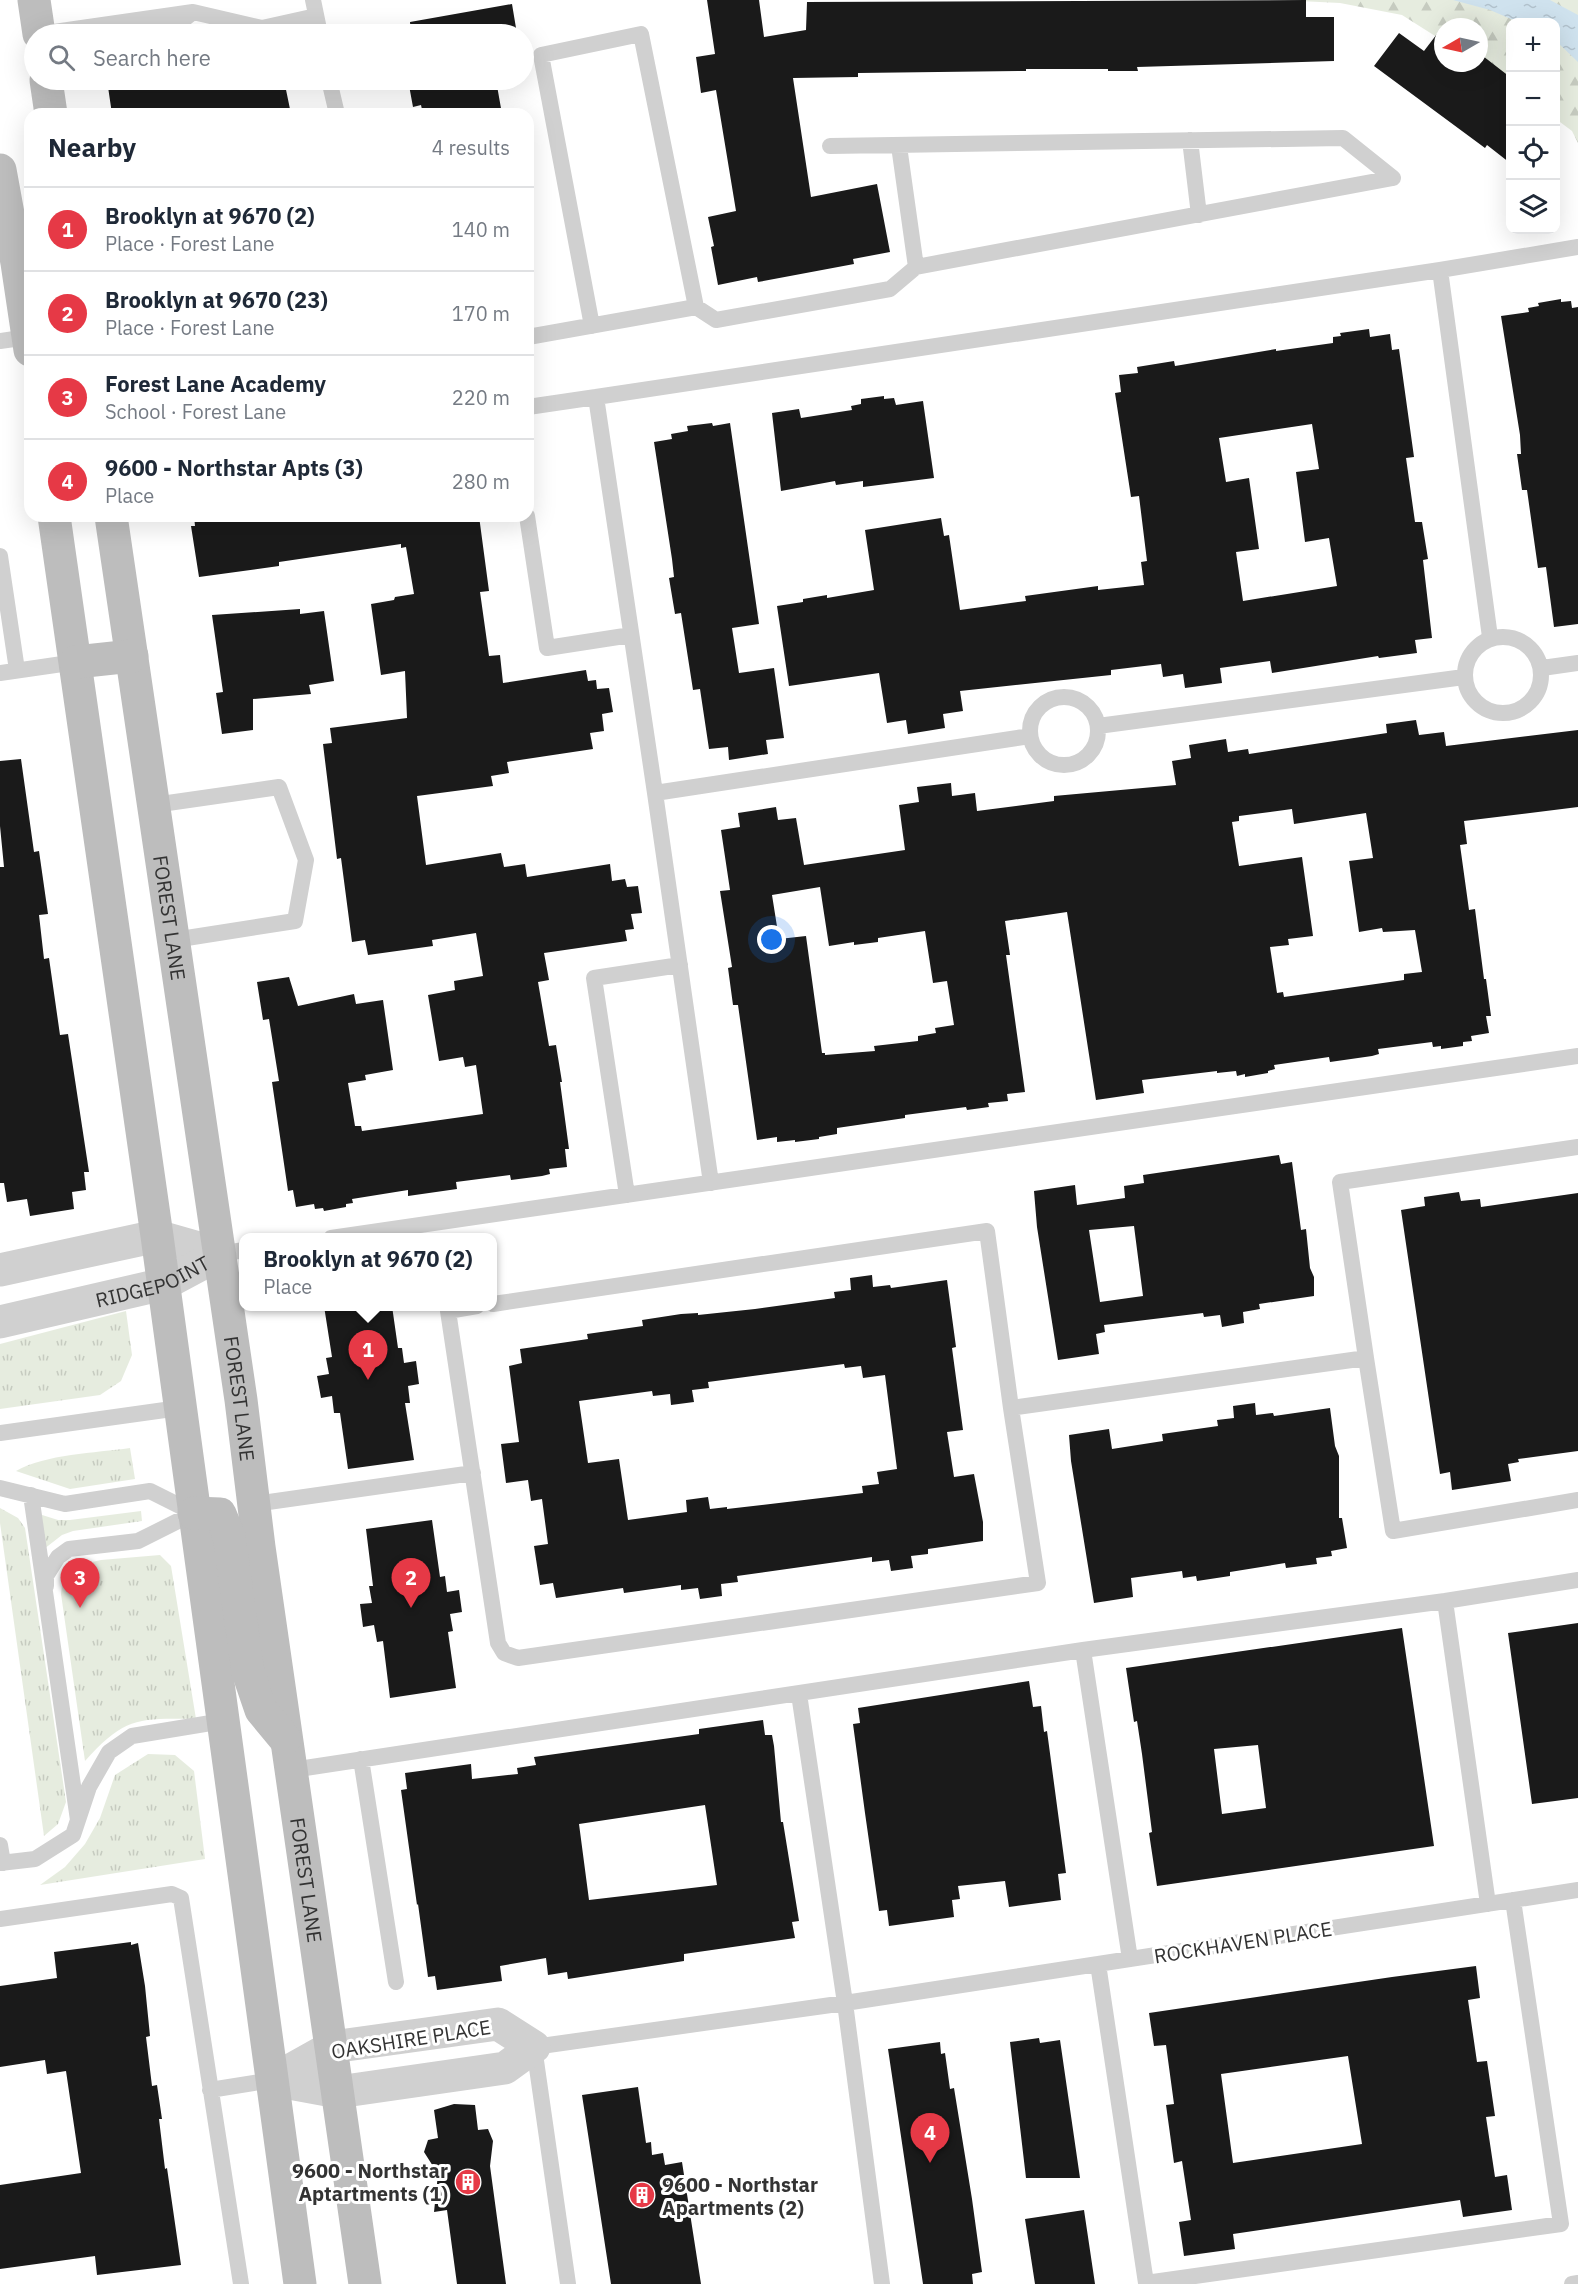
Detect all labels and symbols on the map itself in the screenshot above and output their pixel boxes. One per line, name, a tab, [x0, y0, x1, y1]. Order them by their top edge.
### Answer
north arrow	[1434, 18, 1488, 72]
street label: FOREST LANE	[148, 853, 193, 982]
your location	[757, 925, 786, 954]
street label: RIDGEPOINT	[93, 1249, 214, 1313]
pin: 1	[348, 1330, 388, 1380]
street label: FOREST LANE	[218, 1334, 262, 1463]
pin: 3	[60, 1558, 100, 1608]
pin: 2	[392, 1558, 430, 1608]
street label: FOREST LANE	[285, 1816, 329, 1944]
street label: ROCKHAVEN PLACE	[1152, 1915, 1334, 1969]
street label: OAKSHIRE PLACE	[329, 2013, 493, 2065]
pin: 4	[910, 2114, 950, 2163]
place label: 9600 - Northstar Aptartments (1)	[292, 2157, 448, 2207]
building icon: 9600 - Northstar Aptartments (1)	[453, 2167, 483, 2197]
place label: 9600 - Northstar Apartments (2)	[662, 2171, 818, 2221]
building icon: 9600 - Northstar Apartments (2)	[627, 2180, 657, 2210]

